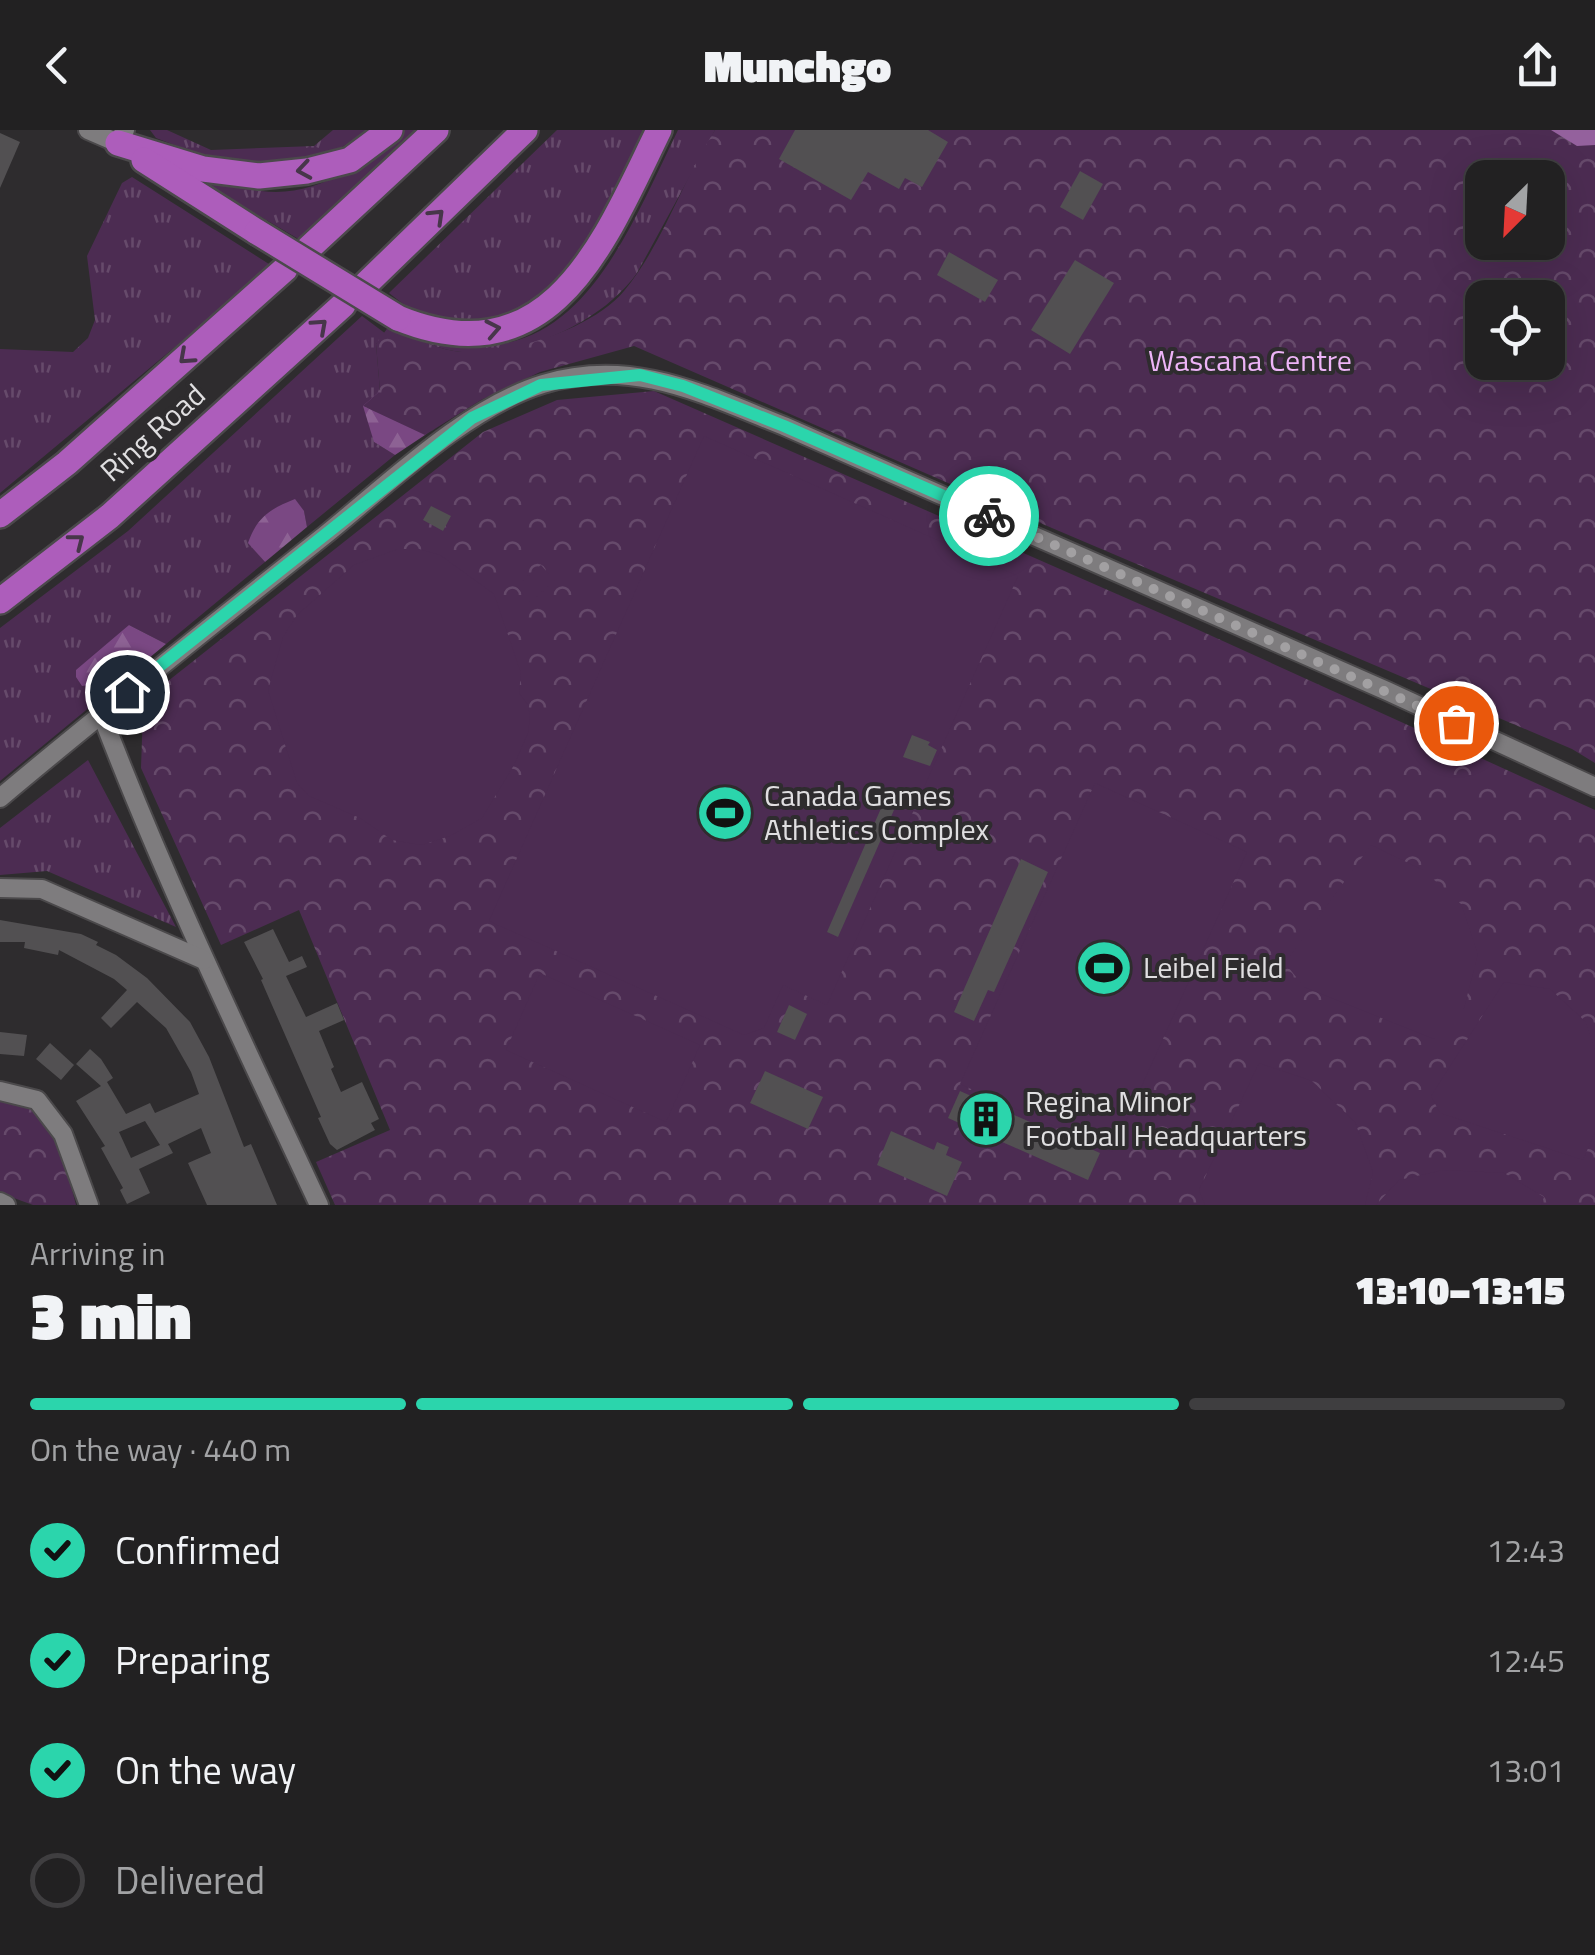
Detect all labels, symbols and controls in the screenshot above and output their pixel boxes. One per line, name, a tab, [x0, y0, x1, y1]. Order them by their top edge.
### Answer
text: Munchgo	[704, 31, 891, 99]
icon: back	[30, 38, 85, 93]
icon: share	[1510, 38, 1565, 93]
one-way arrow	[295, 159, 312, 180]
north arrow	[1465, 160, 1565, 260]
map controls	[1465, 160, 1565, 380]
one-way arrow	[425, 210, 443, 228]
button: locate	[1465, 280, 1565, 380]
one-way arrow	[308, 319, 327, 337]
one-way arrow	[485, 319, 501, 340]
park label: Wascana Centre	[1148, 337, 1352, 383]
one-way arrow	[179, 346, 198, 364]
street label: Ring Road	[89, 372, 215, 492]
courier	[939, 466, 1039, 566]
icon: bike	[962, 489, 1017, 544]
one-way arrow	[66, 536, 84, 553]
pin	[85, 650, 170, 735]
icon: home	[100, 665, 155, 720]
pin	[1414, 681, 1499, 766]
icon: bag	[1429, 696, 1484, 751]
place label: Canada Games Athletics Complex	[764, 772, 989, 852]
sports icon: Canada Games Athletics Complex	[695, 783, 755, 843]
sports icon: Leibel Field	[1074, 938, 1134, 998]
place label: Leibel Field	[1143, 944, 1284, 990]
place label: Regina Minor Football Headquarters	[1025, 1078, 1307, 1158]
building icon: Regina Minor Football Headquarters	[956, 1089, 1016, 1149]
text: Arriving in	[30, 1229, 166, 1277]
text: 13:10–13:15	[1355, 1261, 1565, 1319]
text: 3 min	[30, 1265, 191, 1364]
text: On the way · 440 m	[30, 1425, 291, 1473]
text: Confirmed	[115, 1521, 281, 1579]
icon: check	[30, 1523, 85, 1578]
text: 12:43	[1486, 1526, 1565, 1574]
text: Preparing	[115, 1631, 270, 1689]
icon: check	[30, 1633, 85, 1688]
text: 12:45	[1486, 1636, 1565, 1684]
text: On the way	[115, 1741, 296, 1799]
icon: check	[30, 1743, 85, 1798]
text: 13:01	[1486, 1746, 1565, 1794]
text: Delivered	[115, 1851, 265, 1909]

